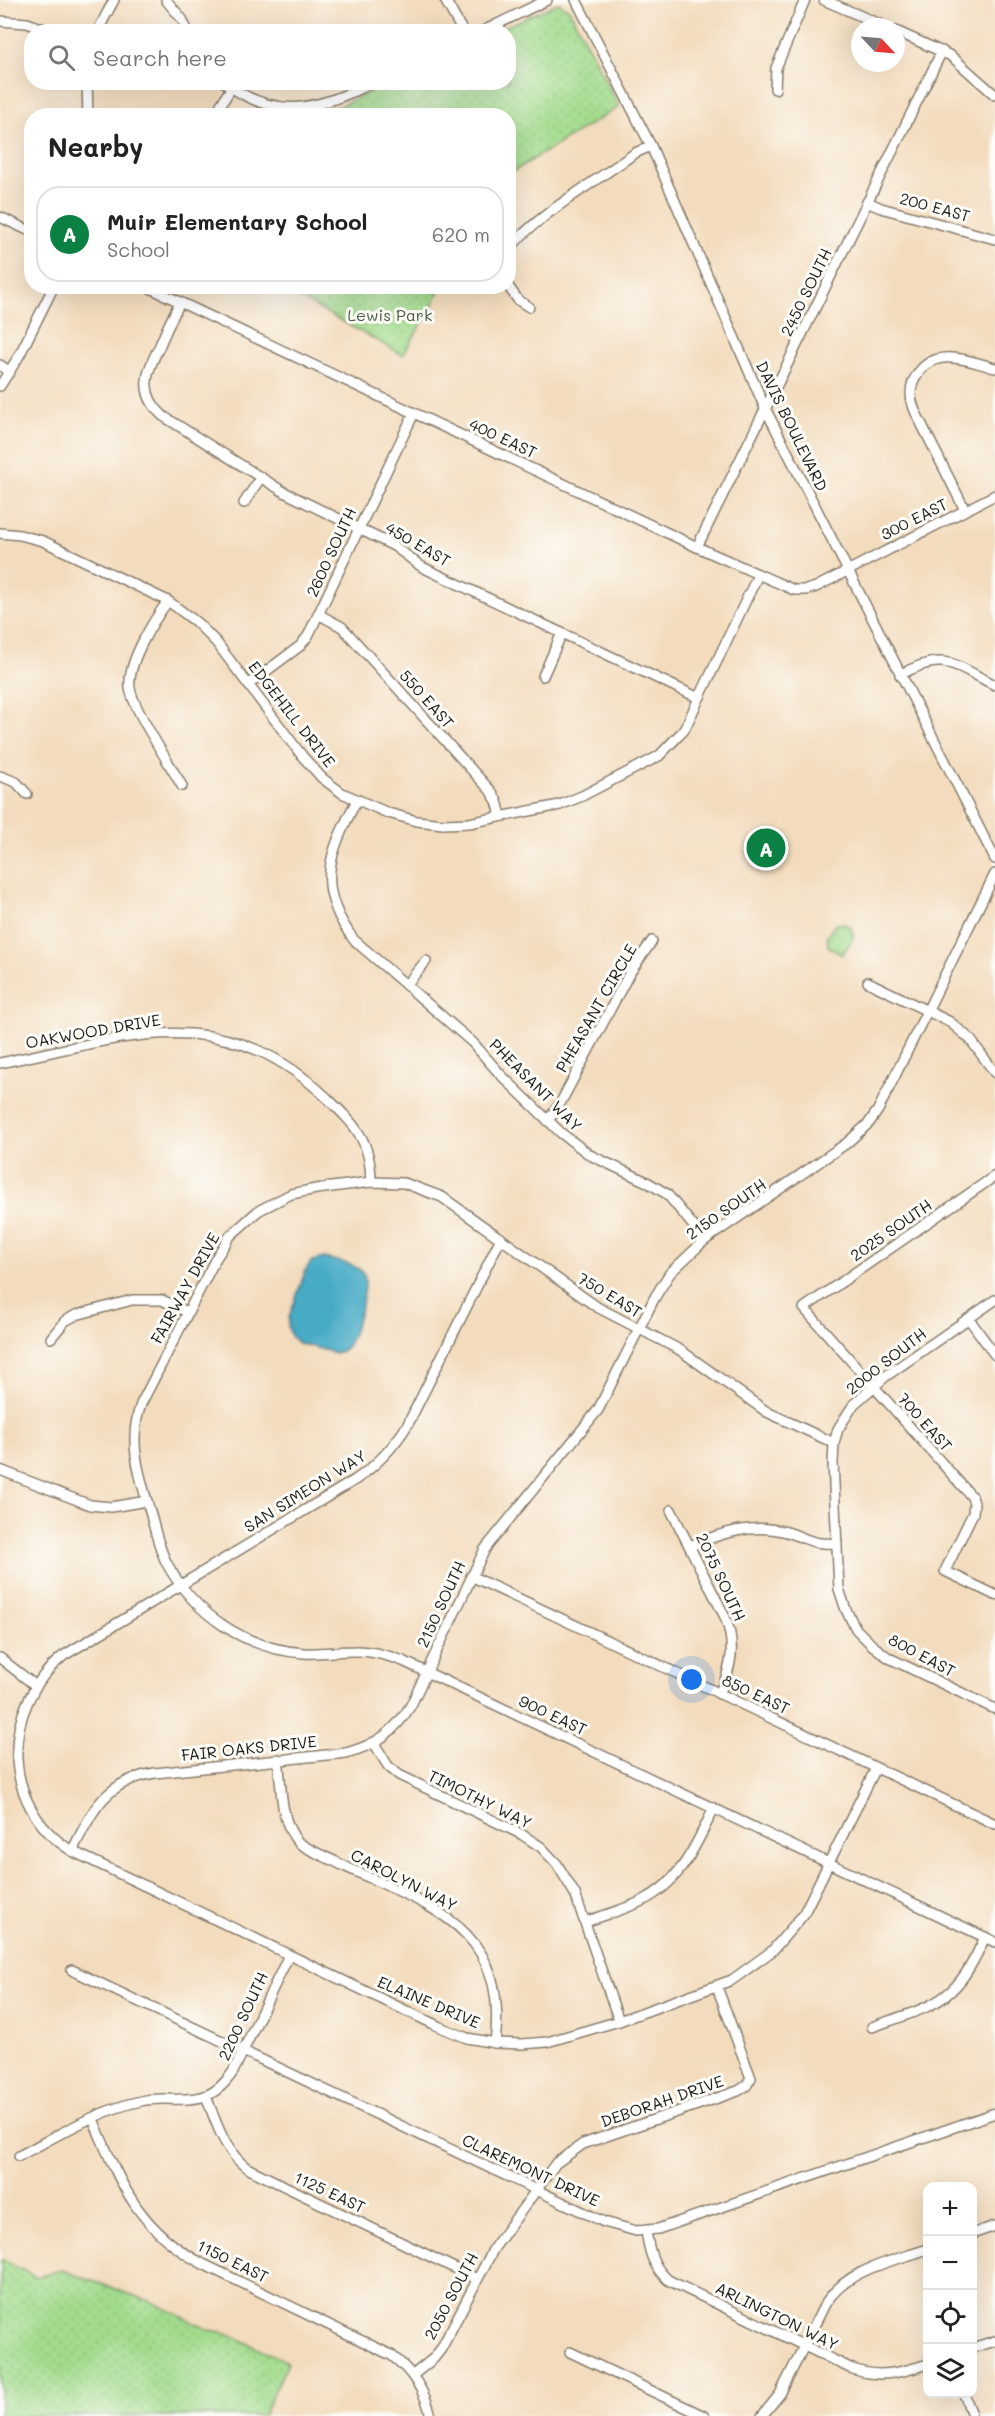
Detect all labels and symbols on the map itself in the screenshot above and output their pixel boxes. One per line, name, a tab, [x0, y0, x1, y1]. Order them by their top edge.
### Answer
north arrow	[851, 18, 905, 72]
street label: 200 EAST	[898, 187, 973, 226]
street label: 2450 SOUTH	[775, 244, 836, 339]
park label: Lewis Park	[348, 304, 432, 325]
street label: DAVIS BOULEVARD	[752, 357, 833, 494]
street label: 400 EAST	[466, 413, 541, 462]
street label: 300 EAST	[877, 493, 951, 544]
street label: 2600 SOUTH	[301, 504, 360, 600]
street label: 450 EAST	[382, 517, 455, 571]
street label: EDGEHILL DRIVE	[244, 656, 340, 771]
street label: 550 EAST	[396, 665, 459, 732]
pin: A	[746, 826, 786, 870]
street label: PHEASANT CIRCLE	[550, 940, 641, 1076]
street label: OAKWOOD DRIVE	[24, 1008, 162, 1053]
street label: PHEASANT WAY	[485, 1034, 587, 1136]
street label: 2150 SOUTH	[682, 1173, 770, 1244]
street label: 2025 SOUTH	[846, 1194, 936, 1265]
street label: FAIRWAY DRIVE	[145, 1228, 224, 1347]
street label: 750 EAST	[574, 1267, 646, 1322]
street label: 2000 SOUTH	[841, 1323, 930, 1399]
street label: 700 EAST	[894, 1388, 957, 1455]
street label: SAN SIMEON WAY	[240, 1445, 370, 1537]
street label: 2075 SOUTH	[692, 1529, 751, 1624]
street label: 2150 SOUTH	[411, 1557, 470, 1650]
street label: 800 EAST	[885, 1628, 959, 1681]
your location	[677, 1665, 706, 1694]
street label: 850 EAST	[719, 1669, 793, 1718]
street label: 900 EAST	[516, 1690, 591, 1739]
street label: FAIR OAKS DRIVE	[180, 1730, 318, 1765]
street label: TIMOTHY WAY	[425, 1764, 536, 1833]
street label: CAROLYN WAY	[347, 1844, 461, 1915]
street label: 2200 SOUTH	[213, 1968, 272, 2063]
street label: ELAINE DRIVE	[375, 1970, 484, 2033]
street label: DEBORAH DRIVE	[598, 2070, 726, 2131]
street label: CLAREMONT DRIVE	[459, 2128, 603, 2211]
street label: 1125 EAST	[291, 2166, 369, 2217]
street label: 1150 EAST	[194, 2234, 272, 2287]
street label: 2050 SOUTH	[419, 2249, 482, 2343]
street label: ARLINGTON WAY	[712, 2277, 842, 2354]

